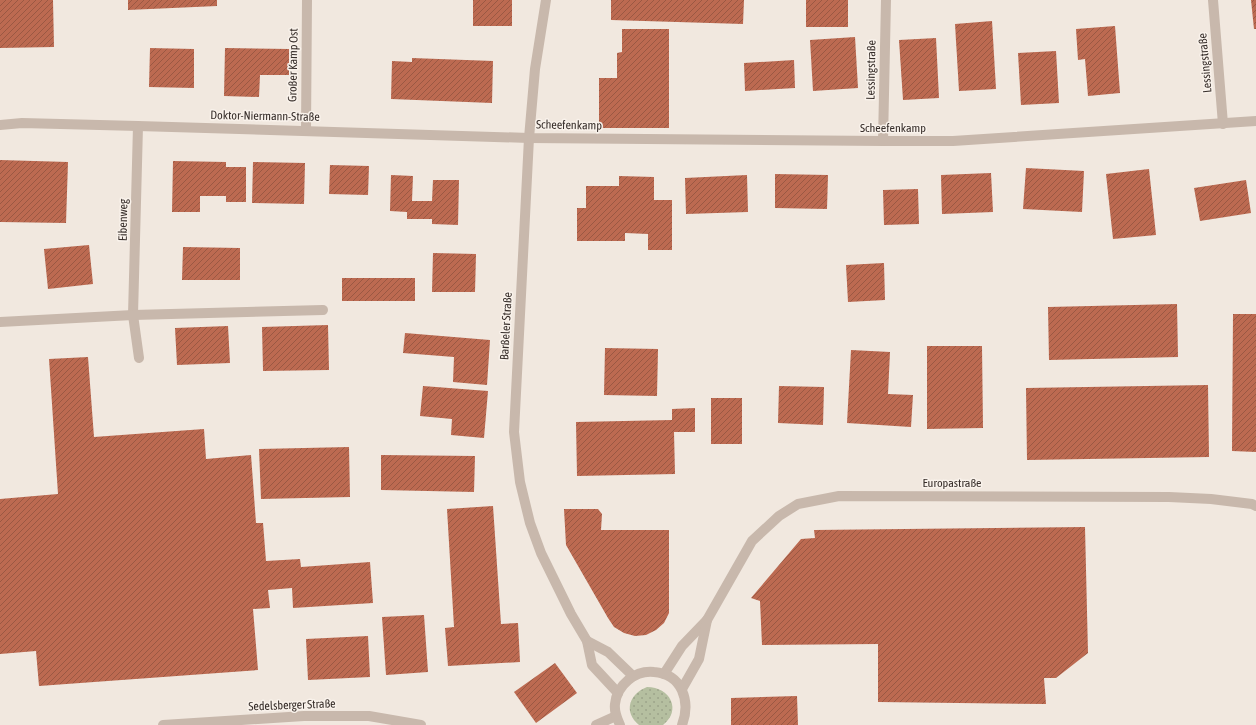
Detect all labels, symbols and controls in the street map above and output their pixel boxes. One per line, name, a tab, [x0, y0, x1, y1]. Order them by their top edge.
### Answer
street label: Großer Kamp Ost	[285, 27, 301, 102]
street label: Lessingstraße	[1195, 33, 1215, 93]
street label: Lessingstraße	[863, 40, 879, 100]
street label: Doktor-Niermann-Straße	[210, 108, 320, 124]
street label: Scheefenkamp	[536, 117, 602, 133]
street label: Scheefenkamp	[860, 121, 926, 135]
street label: Eibenweg	[116, 198, 130, 241]
street label: Barßeler Straße	[497, 292, 515, 360]
street label: Europastraße	[922, 476, 982, 490]
street label: Sedelsberger Straße	[248, 696, 336, 714]

